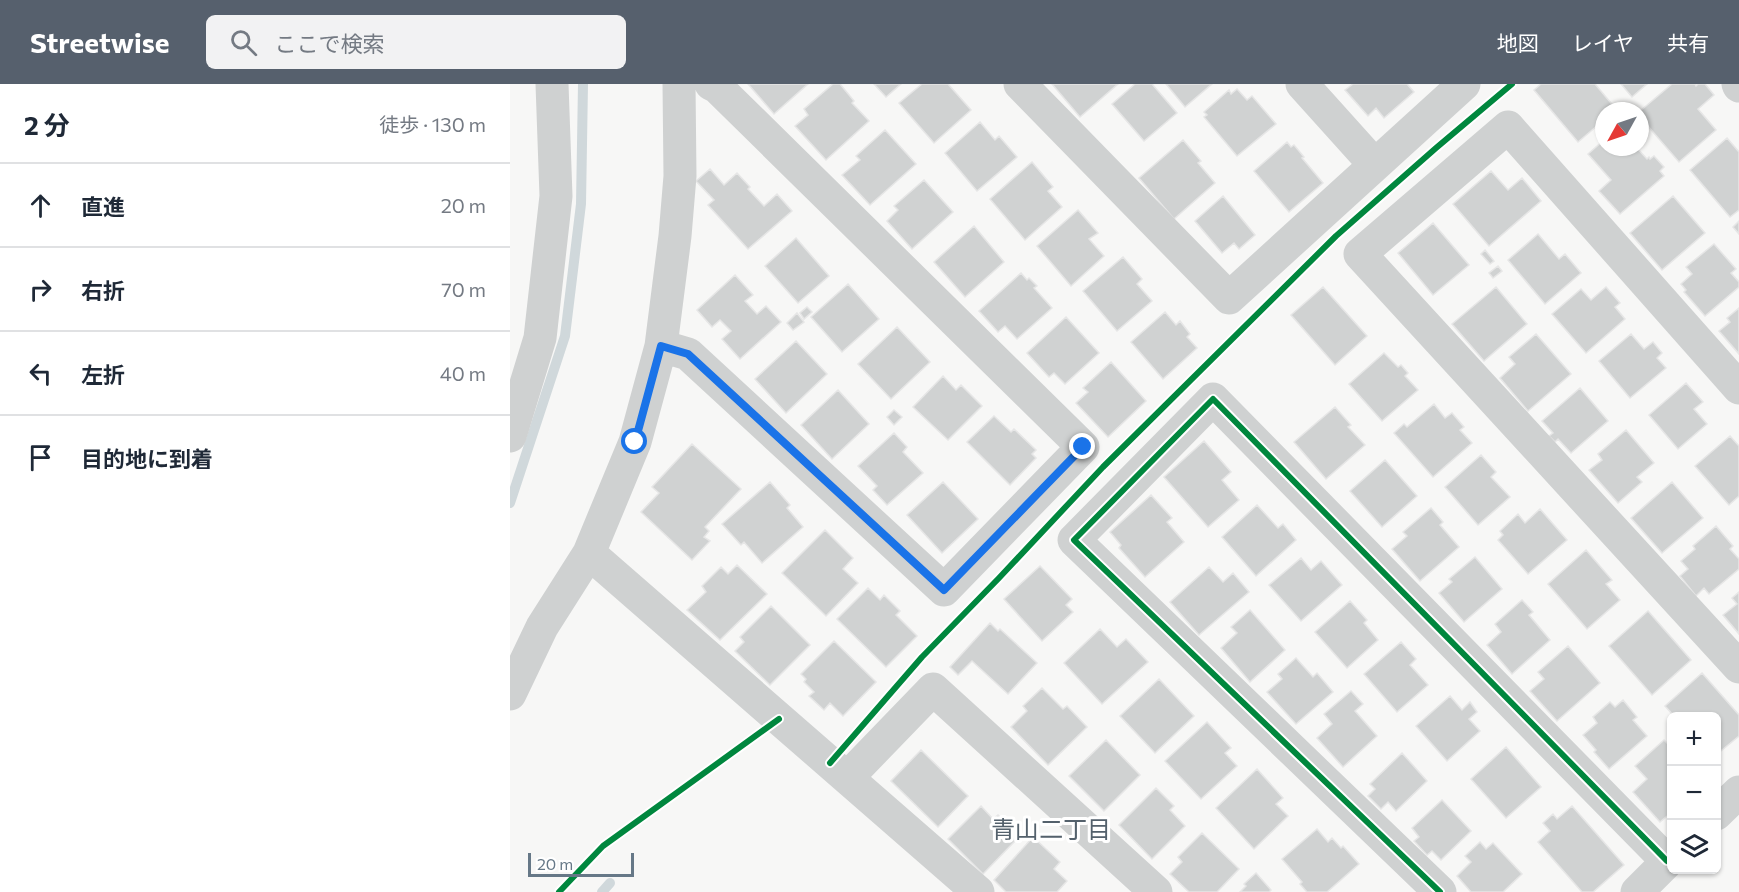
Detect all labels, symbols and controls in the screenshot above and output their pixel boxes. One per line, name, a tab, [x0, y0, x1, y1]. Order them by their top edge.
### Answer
search box	[206, 15, 626, 69]
text: Streetwise	[30, 25, 170, 59]
icon: search	[227, 26, 260, 59]
text: ここで検索	[275, 30, 385, 57]
text: 地図	[1497, 30, 1539, 55]
text: レイヤ	[1572, 30, 1634, 55]
text: 共有	[1667, 30, 1709, 55]
north arrow	[1595, 102, 1649, 156]
text: 2 分	[24, 109, 70, 140]
text: 徒歩 · 130 m	[379, 112, 486, 136]
icon: ahead	[24, 189, 57, 222]
text: 直進	[81, 193, 125, 220]
text: 20 m	[441, 193, 486, 217]
icon: right	[24, 273, 57, 306]
text: 右折	[81, 277, 125, 304]
text: 70 m	[441, 277, 486, 301]
icon: left	[24, 357, 57, 390]
text: 左折	[81, 361, 125, 388]
text: 40 m	[440, 361, 486, 385]
route start	[621, 428, 647, 454]
route end	[1069, 433, 1095, 459]
icon: arrive	[24, 441, 57, 474]
text: 目的地に到着	[81, 445, 213, 472]
map controls	[1667, 712, 1721, 874]
button: +	[1667, 712, 1721, 766]
button: −	[1667, 766, 1721, 820]
district label: 青山二丁目	[991, 814, 1111, 843]
button: layers	[1667, 820, 1721, 874]
scale bar	[528, 850, 634, 878]
text: 20 m	[537, 854, 573, 873]

